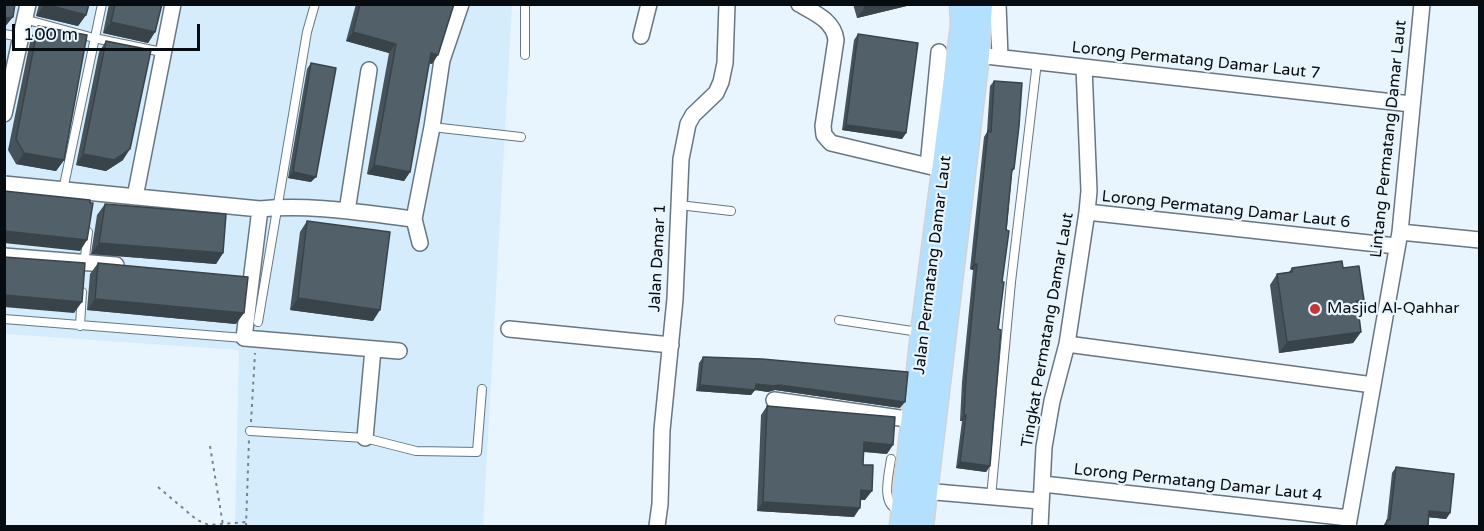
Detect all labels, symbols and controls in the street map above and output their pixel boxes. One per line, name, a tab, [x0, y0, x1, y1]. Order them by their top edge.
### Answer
scale bar	[15, 12, 202, 50]
street label: Lintang Permatang Damar Laut	[1367, 19, 1411, 259]
text: 100 m	[23, 23, 78, 45]
street label: Lorong Permatang Damar Laut 7	[1071, 38, 1321, 84]
street label: Jalan Permatang Damar Laut	[910, 154, 956, 376]
street label: Lorong Permatang Damar Laut 6	[1101, 187, 1351, 233]
street label: Jalan Damar 1	[646, 203, 670, 313]
street label: Tingkat Permatang Damar Laut	[1018, 211, 1078, 449]
place label: Masjid Al-Qahhar	[1327, 299, 1459, 319]
marker: Masjid Al-Qahhar	[1308, 302, 1322, 316]
street label: Lorong Permatang Damar Laut 4	[1073, 460, 1323, 506]

